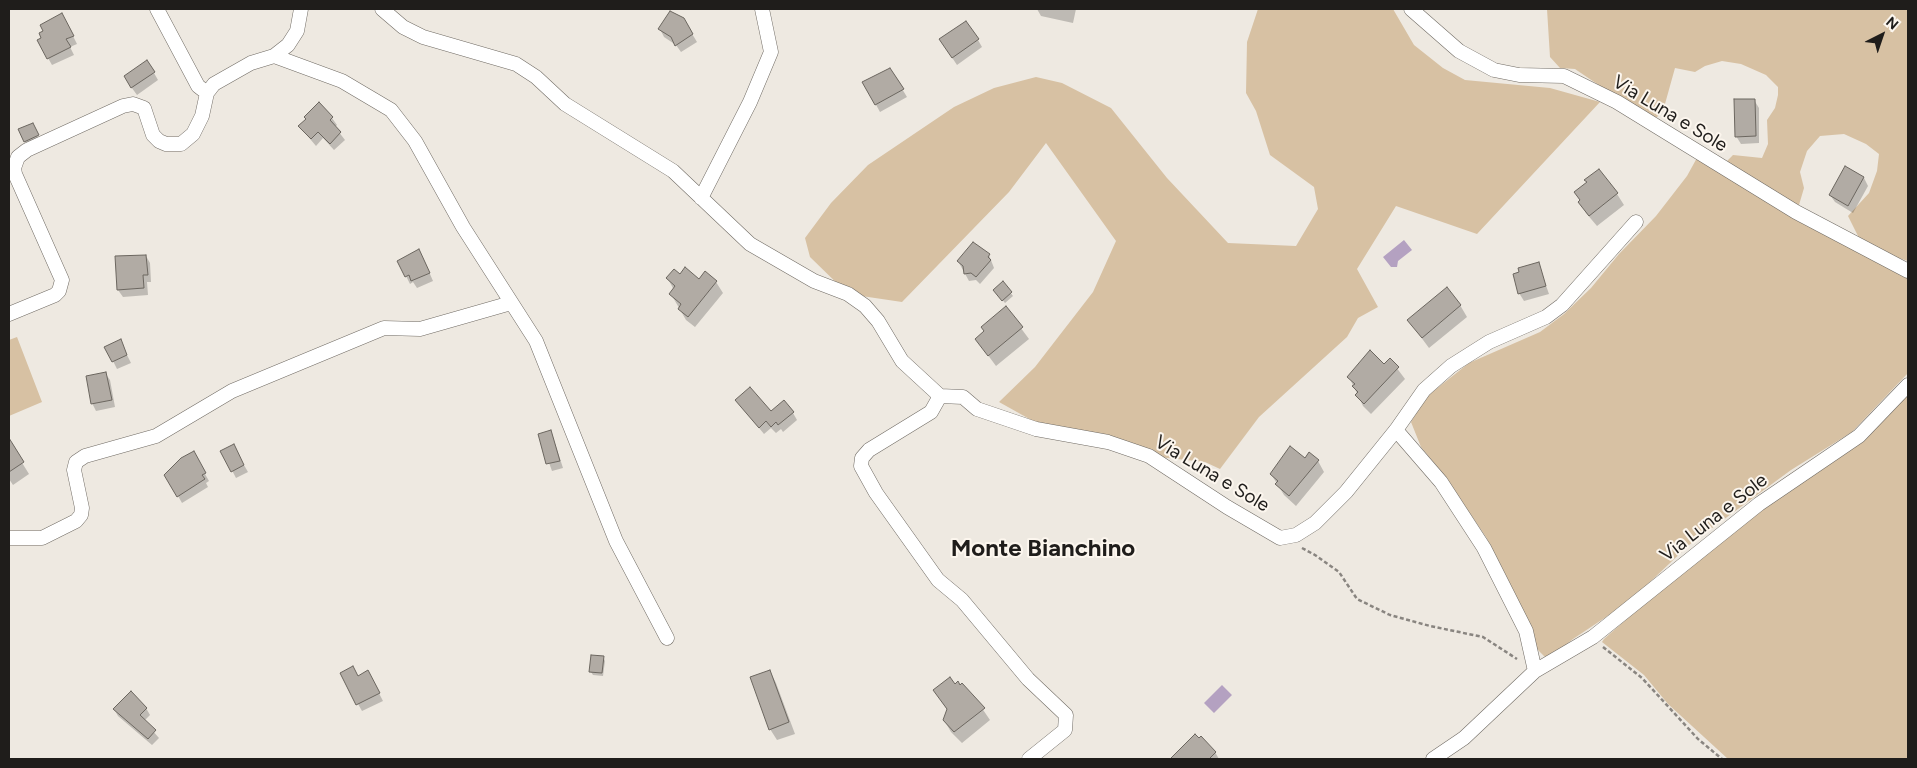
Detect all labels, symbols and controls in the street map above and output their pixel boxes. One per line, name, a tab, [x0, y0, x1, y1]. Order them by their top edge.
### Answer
north arrow	[1857, 10, 1907, 60]
text: N	[1883, 13, 1902, 33]
street label: Via Luna e Sole	[1609, 71, 1731, 157]
street label: Via Luna e Sole	[1151, 431, 1273, 517]
street label: Via Luna e Sole	[1656, 469, 1772, 567]
district label: Monte Bianchino	[951, 535, 1135, 563]

